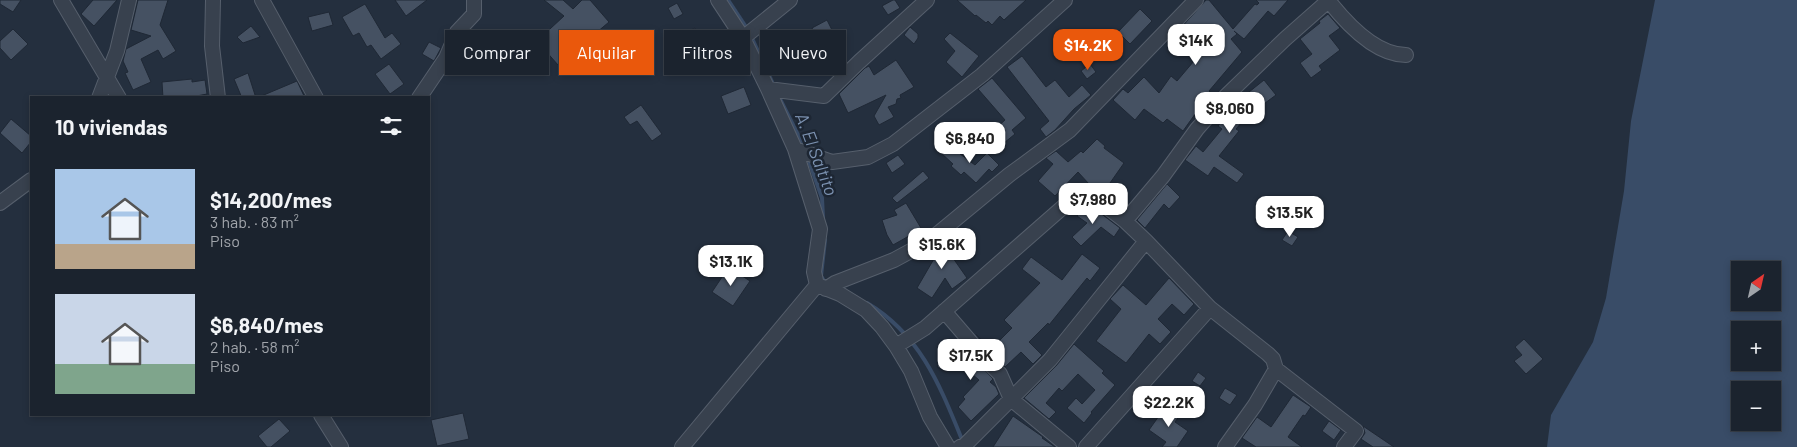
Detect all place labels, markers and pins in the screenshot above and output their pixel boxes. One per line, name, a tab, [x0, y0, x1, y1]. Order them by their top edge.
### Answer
pin: $14K	[1166, 23, 1226, 66]
pin: $14.2K	[1047, 28, 1129, 71]
pin: $8,060	[1189, 92, 1271, 134]
pin: $6,840	[929, 121, 1011, 164]
pin: $7,980	[1052, 182, 1134, 225]
pin: $13.5K	[1249, 196, 1331, 238]
pin: $15.6K	[901, 228, 983, 270]
pin: $13.1K	[690, 244, 772, 287]
pin: $17.5K	[930, 338, 1012, 381]
pin: $22.2K	[1128, 386, 1210, 428]

